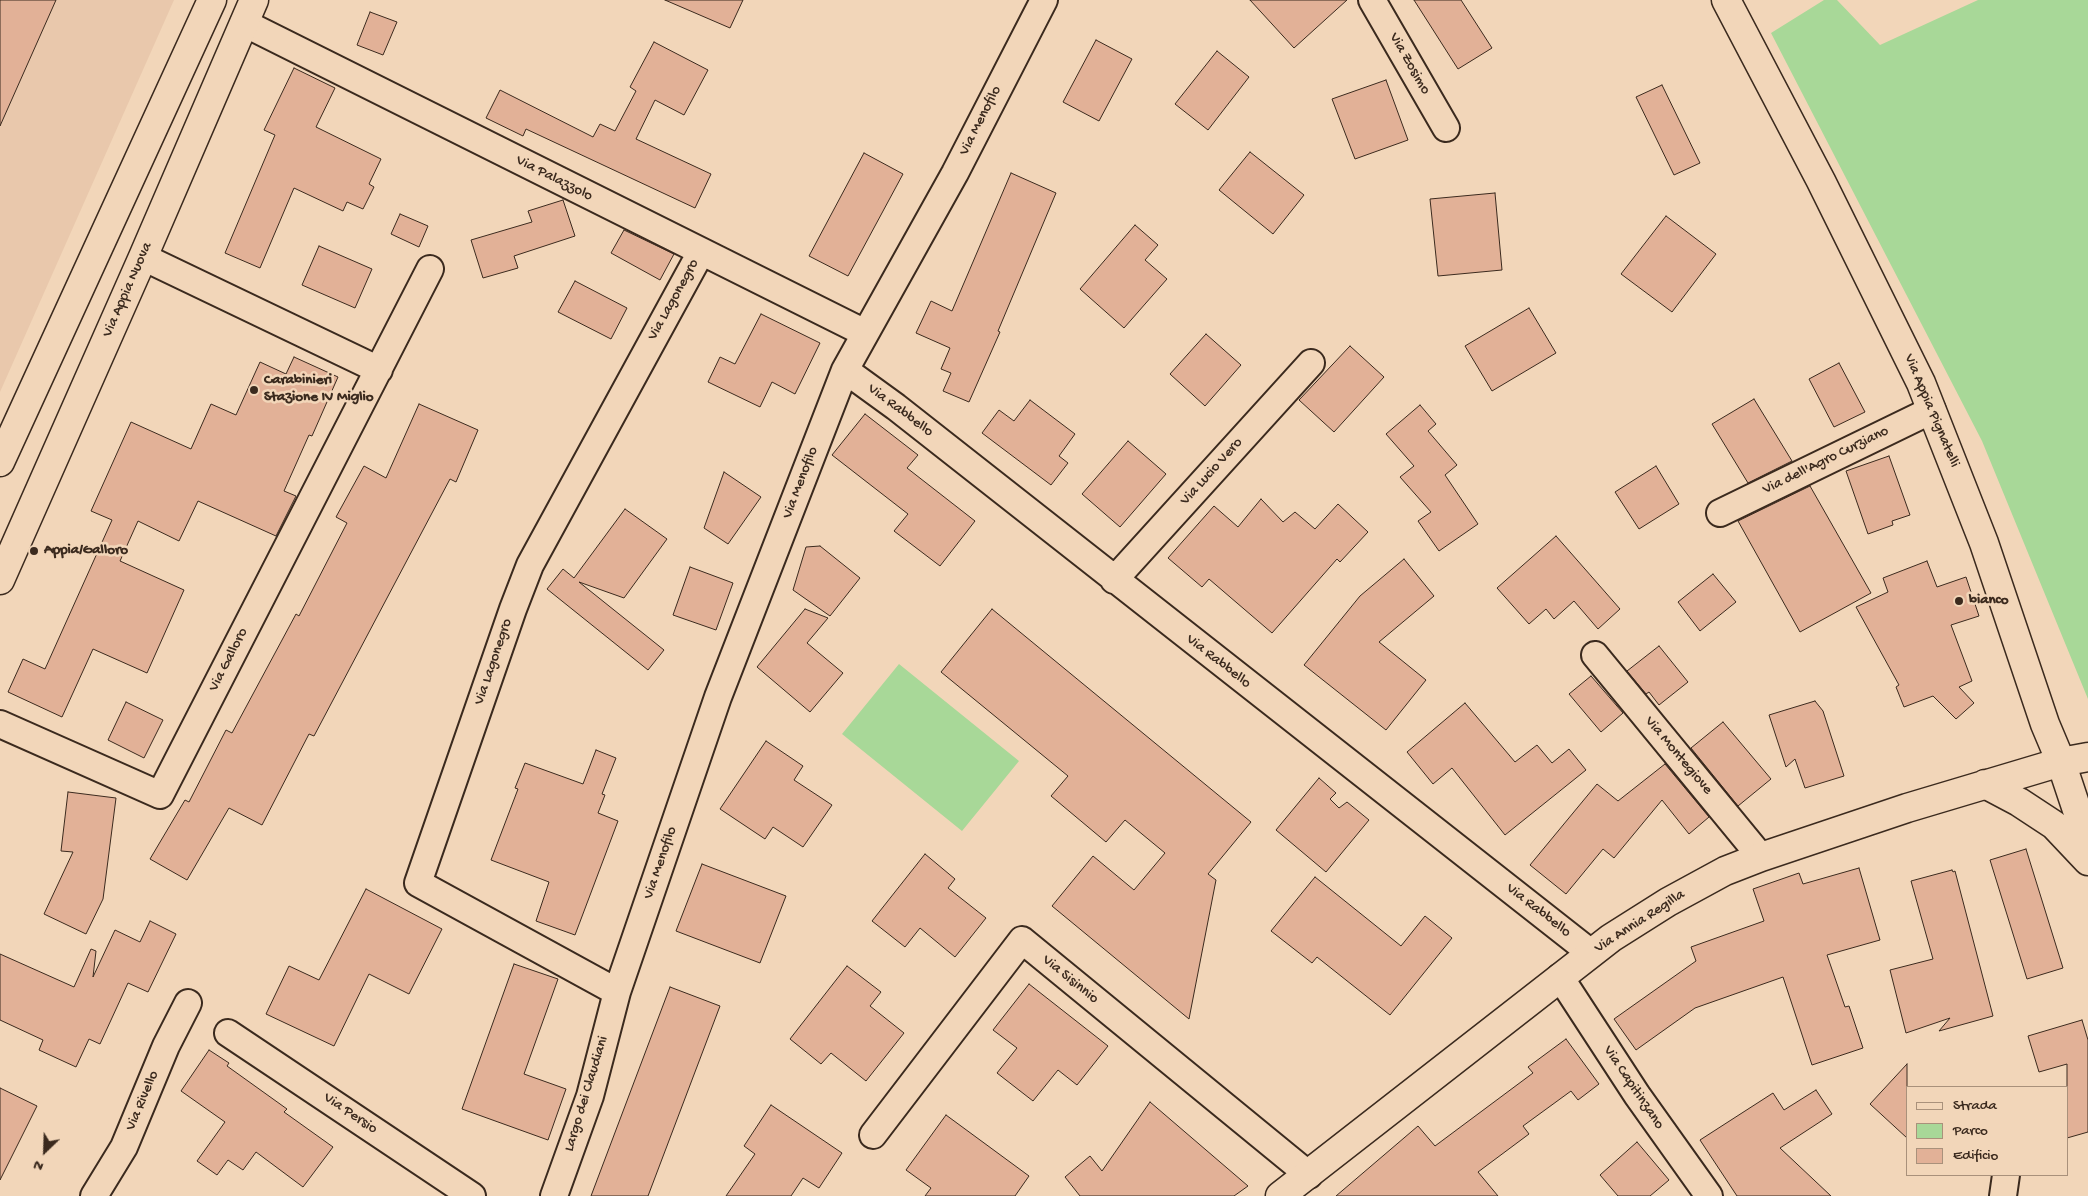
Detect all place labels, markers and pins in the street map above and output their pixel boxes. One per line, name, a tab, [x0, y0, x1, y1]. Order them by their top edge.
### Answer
place label: Carabinieri Stazione IV Miglio	[264, 372, 374, 407]
marker: Carabinieri Stazione IV Miglio	[248, 384, 260, 396]
place label: Appia/Galloro	[44, 542, 128, 560]
marker: Appia/Galloro	[28, 545, 40, 557]
place label: bianco	[1969, 592, 2009, 610]
marker: bianco	[1953, 595, 1965, 607]

